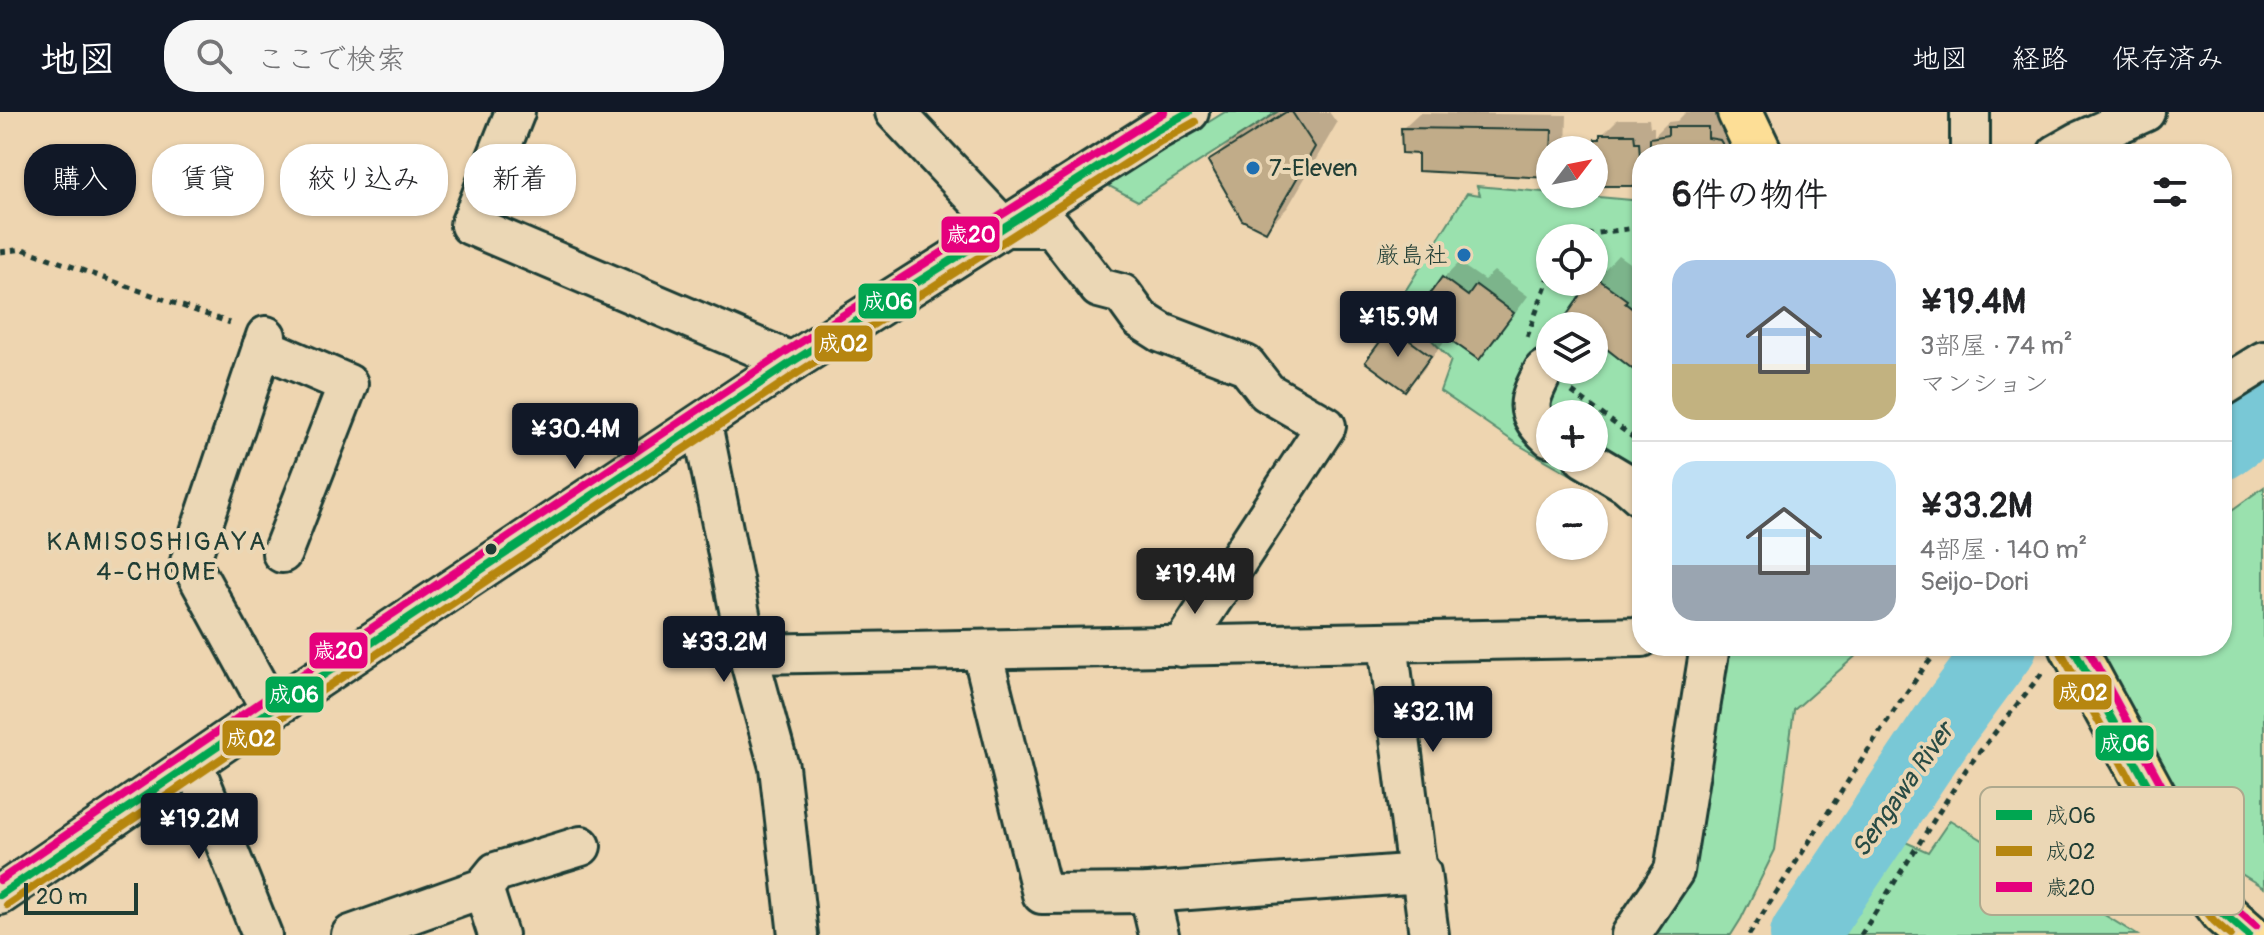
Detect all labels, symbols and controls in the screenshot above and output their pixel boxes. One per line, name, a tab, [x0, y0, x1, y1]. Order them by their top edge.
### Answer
search box	[164, 20, 724, 92]
icon: search	[192, 34, 236, 78]
text: 地図	[40, 36, 116, 84]
text: ここで検索	[256, 41, 406, 78]
text: 地図	[1912, 42, 1968, 77]
text: 経路	[2012, 42, 2068, 77]
text: 保存済み	[2112, 42, 2224, 77]
north arrow	[1536, 136, 1608, 208]
map controls	[1536, 136, 1608, 560]
chip: 購入	[24, 144, 136, 216]
chip: 賃貸	[152, 144, 264, 216]
chip: 絞り込み	[280, 144, 448, 216]
chip: 新着	[464, 144, 576, 216]
place label: 7-Eleven	[1269, 154, 1358, 183]
marker: 7-Eleven	[1244, 159, 1262, 177]
icon: filters	[2148, 170, 2192, 214]
text: 6件の物件	[1672, 174, 1828, 217]
line badge: 歳20	[940, 215, 1001, 254]
text: 歳20	[946, 221, 996, 249]
button: locate	[1536, 224, 1608, 296]
place label: 厳島社	[1376, 241, 1448, 270]
marker: 厳島社	[1455, 246, 1473, 264]
text: ¥19.4M	[1920, 281, 2026, 324]
line badge: 成06	[857, 282, 918, 320]
text: 成06	[863, 288, 913, 316]
pin: ¥15.9M	[1333, 291, 1463, 359]
icon: home	[1736, 292, 1832, 388]
text: ¥15.9M	[1358, 301, 1438, 333]
button: layers	[1536, 312, 1608, 384]
line badge: 成02	[813, 324, 874, 363]
text: 成02	[818, 330, 868, 358]
text: 3部屋 · 74 m²	[1920, 330, 2073, 362]
text: マンション	[1920, 368, 2049, 400]
button: +	[1536, 400, 1608, 472]
pin: ¥30.4M	[510, 403, 640, 471]
text: ¥30.4M	[530, 413, 620, 445]
text: ¥33.2M	[1920, 485, 2032, 528]
button: −	[1536, 488, 1608, 560]
icon: home	[1736, 493, 1832, 589]
district label: KAMISOSHIGAYA 4-CHOME	[46, 526, 268, 588]
text: 4部屋 · 140 m²	[1920, 534, 2087, 566]
unlabelled marker	[483, 541, 499, 557]
pin: ¥19.4M	[1130, 548, 1260, 616]
text: ¥19.4M	[1154, 558, 1236, 590]
text: Seijo-Dori	[1920, 566, 2028, 598]
pin: ¥33.2M	[659, 616, 789, 684]
text: ¥33.2M	[681, 626, 767, 658]
line badge: 歳20	[308, 631, 369, 670]
text: 歳20	[313, 637, 363, 665]
line badge: 成02	[2052, 673, 2113, 711]
line badge: 成06	[264, 675, 325, 714]
text: 成02	[2058, 679, 2108, 707]
text: 成06	[269, 681, 319, 709]
pin: ¥32.1M	[1368, 686, 1498, 754]
text: ¥32.1M	[1392, 696, 1474, 728]
water label: Sengawa River	[1845, 714, 1963, 863]
line badge: 成02	[221, 719, 282, 757]
line badge: 成06	[2094, 724, 2155, 762]
text: 成02	[226, 725, 276, 753]
text: 成06	[2100, 730, 2150, 758]
legend	[1980, 787, 2244, 915]
pin: ¥19.2M	[134, 793, 264, 861]
text: 成06	[2046, 802, 2096, 830]
text: ¥19.2M	[159, 803, 239, 835]
text: 成02	[2046, 838, 2095, 866]
text: 歳20	[2046, 874, 2095, 902]
scale bar	[24, 879, 138, 915]
text: 20 m	[36, 883, 88, 911]

